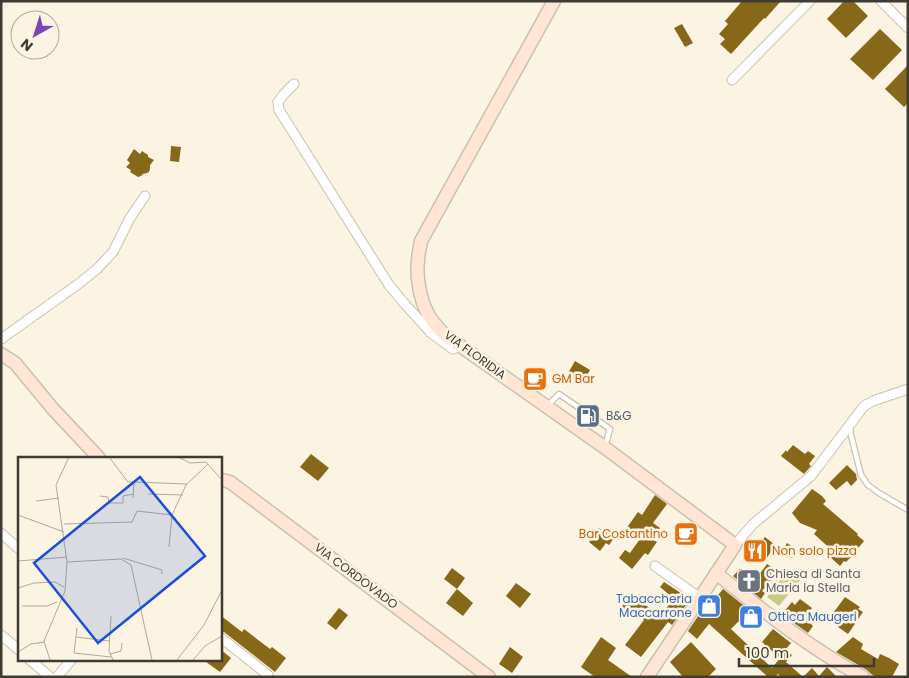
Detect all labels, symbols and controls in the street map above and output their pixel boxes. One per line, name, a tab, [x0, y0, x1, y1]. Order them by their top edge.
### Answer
north arrow	[10, 10, 60, 60]
text: N	[16, 34, 37, 56]
street label: VIA FLORIDIA	[441, 326, 510, 383]
cafe icon: GM Bar	[522, 366, 548, 392]
place label: GM Bar	[552, 370, 595, 387]
fuel station icon: B&G	[575, 403, 601, 429]
place label: B&G	[606, 407, 632, 424]
inset map	[18, 457, 221, 660]
cafe icon: Bar Costantino	[673, 521, 699, 547]
place label: Bar Costantino	[579, 525, 668, 542]
restaurant icon: Non solo pizza	[742, 538, 768, 564]
street label: VIA CORDOVADO	[311, 539, 402, 613]
place label: Non solo pizza	[772, 542, 857, 559]
place label: Chiesa di Santa Maria la Stella	[766, 565, 861, 596]
church icon: Chiesa di Santa Maria la Stella	[736, 568, 762, 594]
place label: Tabaccheria Maccarrone	[616, 590, 692, 621]
shop icon: Tabaccheria Maccarrone	[696, 593, 722, 619]
shop icon: Ottica Maugeri	[738, 604, 764, 630]
place label: Ottica Maugeri	[768, 608, 857, 625]
scale bar	[739, 636, 874, 668]
text: 100 m	[746, 642, 789, 663]

